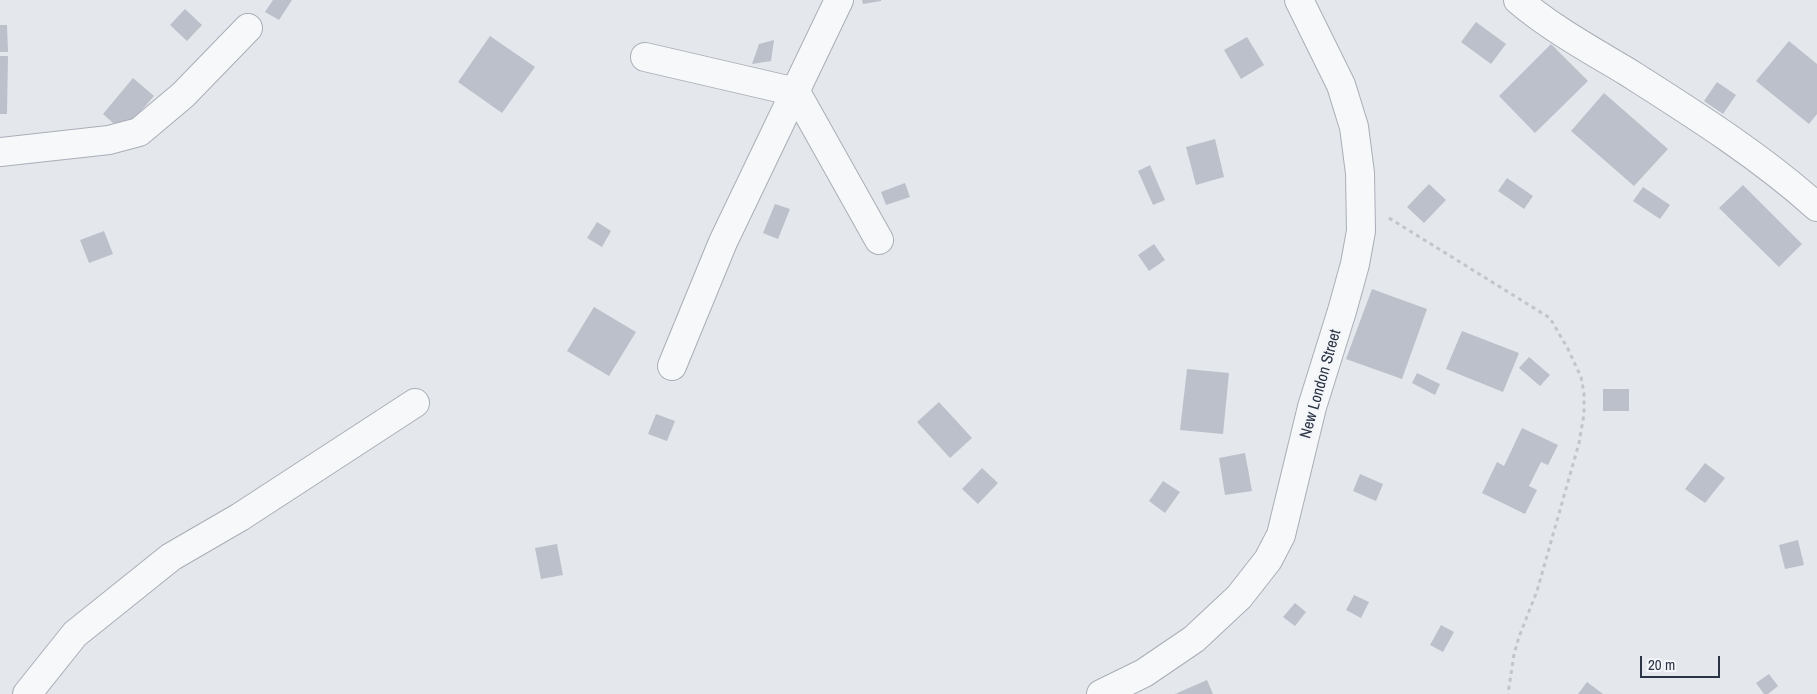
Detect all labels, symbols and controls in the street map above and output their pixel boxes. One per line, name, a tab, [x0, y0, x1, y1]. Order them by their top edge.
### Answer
street label: New London Street	[1296, 327, 1346, 441]
scale bar	[1642, 646, 1722, 678]
text: 20 m	[1648, 654, 1675, 675]

